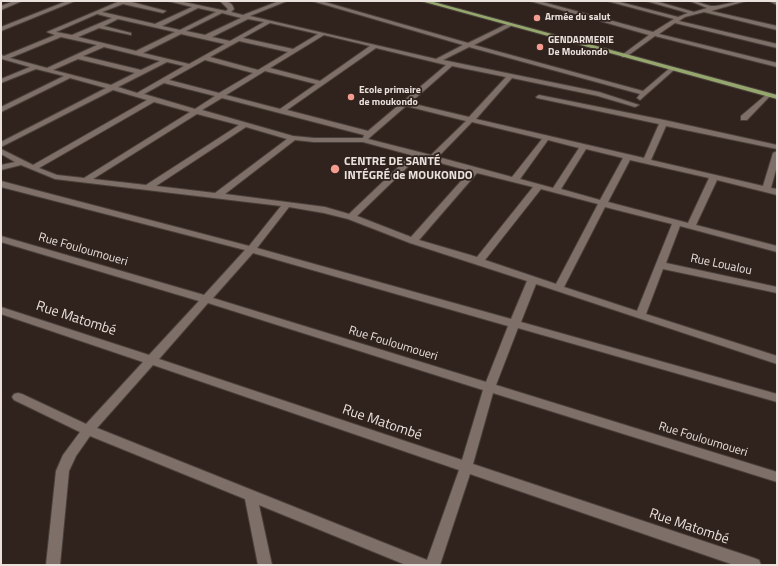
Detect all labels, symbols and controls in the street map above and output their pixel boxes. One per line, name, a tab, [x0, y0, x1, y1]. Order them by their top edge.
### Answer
place label: Armée du salut	[545, 12, 610, 24]
marker: Armée du salut	[532, 13, 542, 23]
place label: GENDARMERIE De Moukondo	[548, 35, 614, 58]
marker: GENDARMERIE De Moukondo	[535, 42, 545, 52]
place label: Ecole primaire de moukondo	[359, 85, 421, 108]
marker: Ecole primaire de moukondo	[346, 92, 356, 102]
place label: CENTRE DE SANTÉ INTÉGRÉ de MOUKONDO	[344, 155, 473, 183]
marker: CENTRE DE SANTÉ INTÉGRÉ de MOUKONDO	[329, 163, 341, 175]
street label: Rue Fouloumoueri	[37, 230, 129, 270]
street label: Rue Loualou	[689, 251, 753, 279]
street label: Rue Matombé	[34, 298, 118, 340]
street label: Rue Fouloumoueri	[347, 324, 439, 364]
street label: Rue Matombé	[340, 401, 424, 445]
street label: Rue Fouloumoueri	[657, 420, 749, 460]
street label: Rue Matombé	[647, 505, 731, 549]

